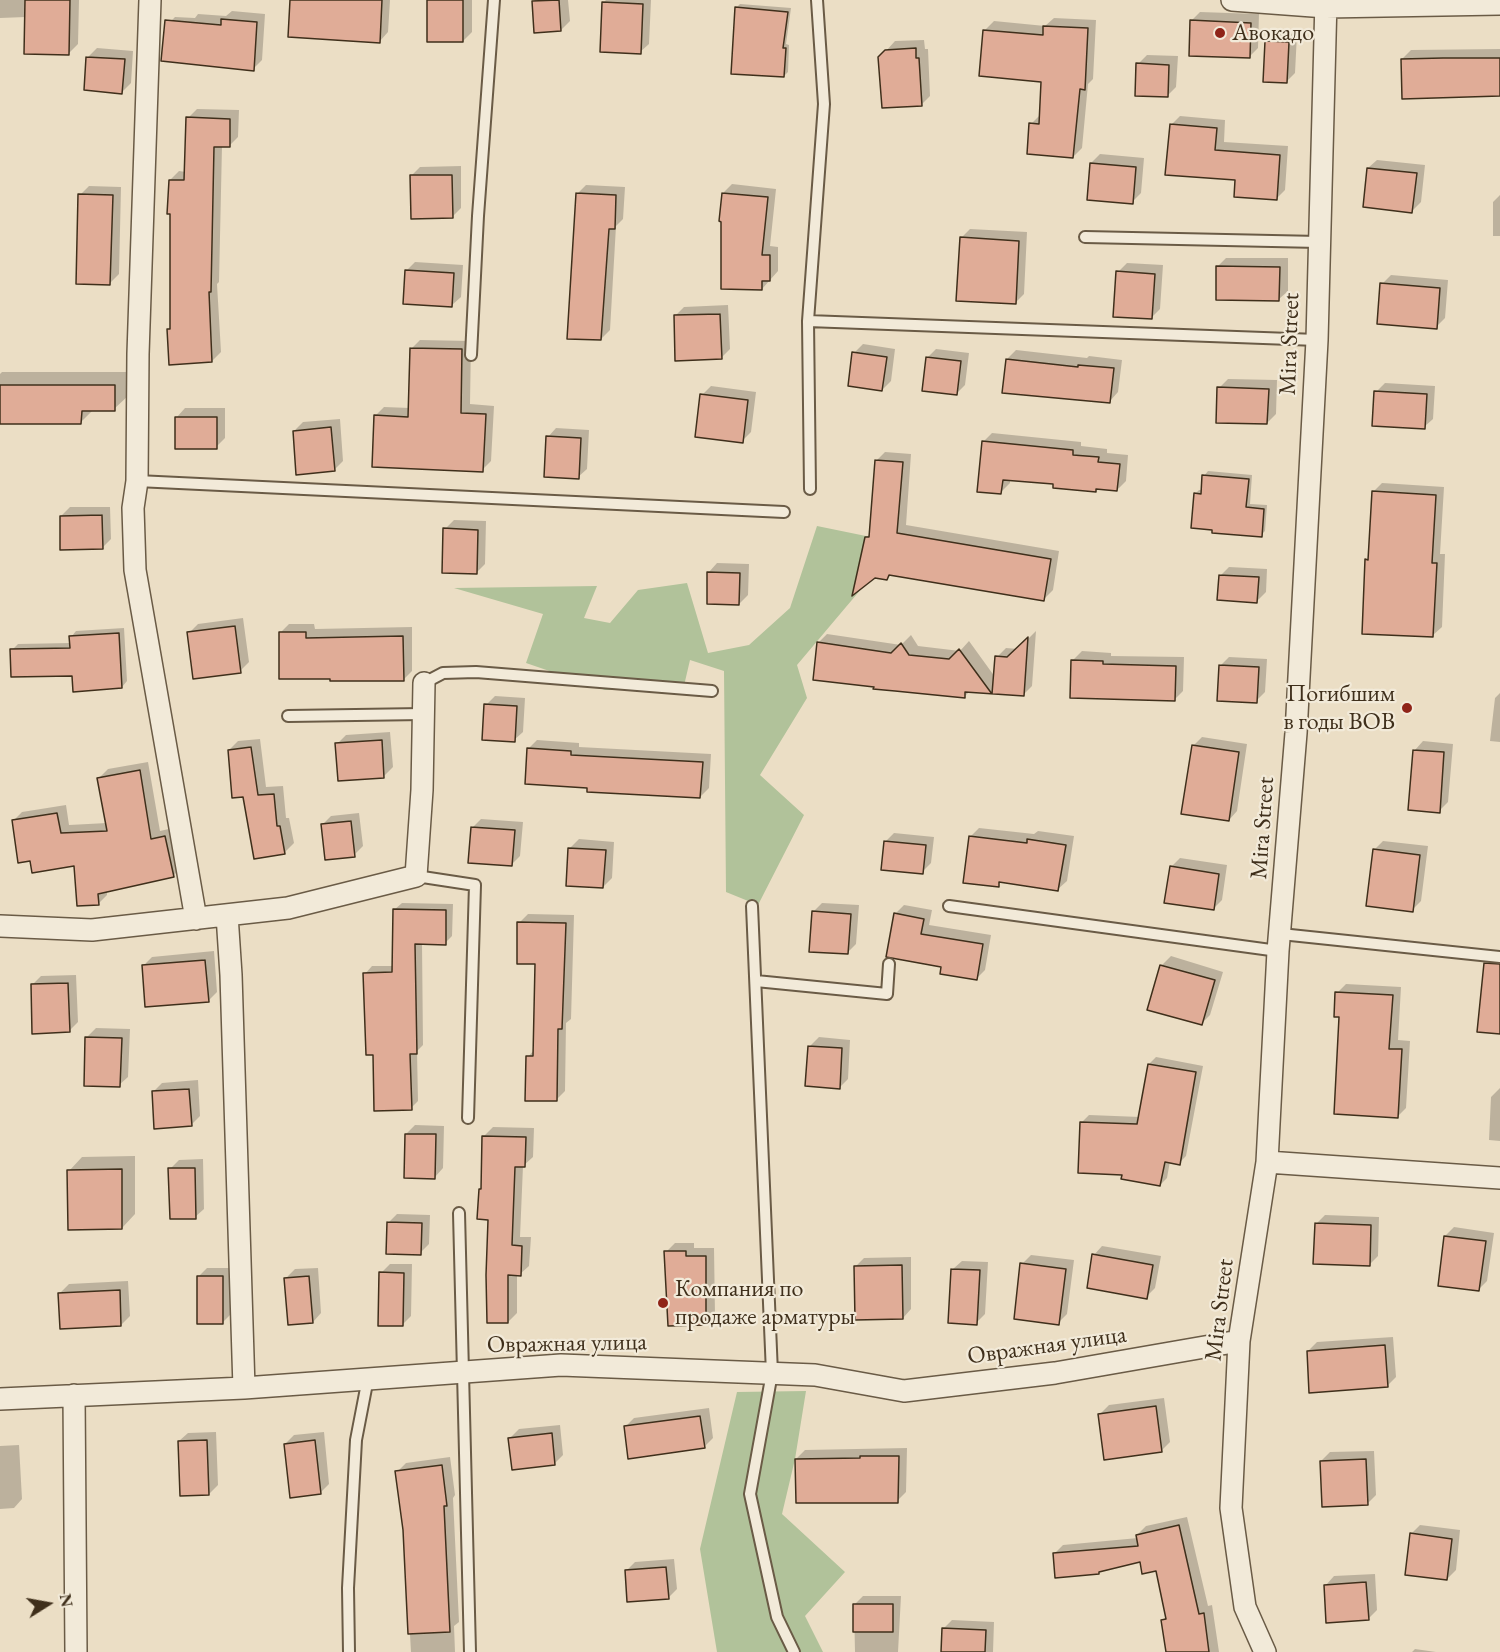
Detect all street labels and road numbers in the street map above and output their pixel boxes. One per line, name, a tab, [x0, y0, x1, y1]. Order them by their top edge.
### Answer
street label: Mira Street	[1274, 292, 1306, 396]
street label: Mira Street	[1245, 776, 1281, 880]
street label: Mira Street	[1199, 1257, 1241, 1363]
street label: Овражная улица	[966, 1321, 1128, 1371]
street label: Овражная улица	[487, 1328, 647, 1360]

